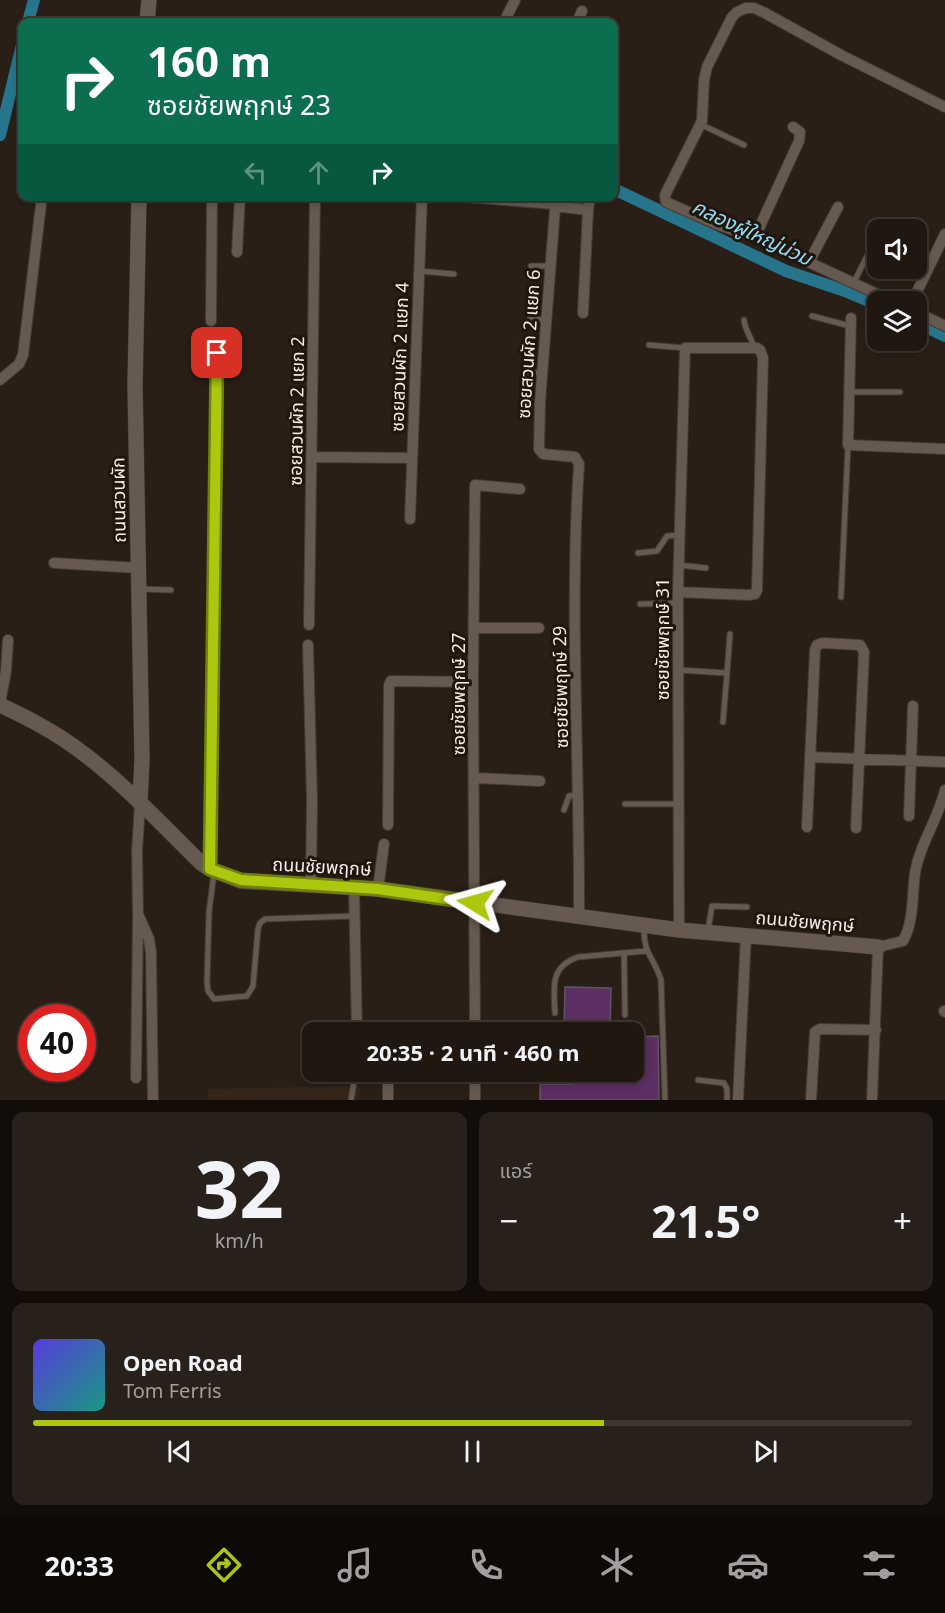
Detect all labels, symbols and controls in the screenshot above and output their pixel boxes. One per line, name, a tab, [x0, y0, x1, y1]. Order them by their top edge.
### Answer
text: 160 m	[147, 32, 271, 89]
icon: right	[48, 42, 126, 120]
text: ซอยชัยพฤกษ์ 23	[147, 86, 331, 123]
icon: left	[239, 156, 272, 189]
icon: ahead	[302, 156, 335, 189]
icon: right	[365, 156, 398, 189]
water label: คลองผู้ใหญ่น่วม	[688, 193, 818, 272]
map controls	[867, 219, 927, 351]
button: sound	[867, 219, 927, 279]
street label: ซอยสวนผัก 2 แยก 6	[511, 269, 545, 419]
street label: ซอยสวนผัก 2 แยก 4	[384, 282, 414, 432]
button: layers	[867, 291, 927, 351]
pin	[191, 327, 242, 378]
icon: arrive	[200, 336, 233, 369]
street label: ซอยสวนผัก 2 แยก 2	[283, 336, 309, 486]
street label: ถนนสวนผัก	[105, 457, 131, 543]
street label: ซอยชัยพฤกษ์ 31	[650, 578, 674, 700]
street label: ซอยชัยพฤกษ์ 29	[547, 626, 573, 748]
street label: ซอยชัยพฤกษ์ 27	[446, 633, 470, 755]
street label: ถนนชัยพฤกษ์	[272, 851, 372, 881]
position arrow	[443, 871, 507, 935]
street label: ถนนชัยพฤกษ์	[755, 905, 855, 937]
speed limit sign: 40	[18, 1004, 96, 1082]
text: 20:35 · 2 นาที · 460 m	[367, 1037, 579, 1067]
text: 32	[195, 1135, 284, 1241]
text: แอร์	[500, 1157, 532, 1184]
text: 21.5°	[651, 1190, 760, 1251]
text: −	[500, 1198, 518, 1243]
text: +	[893, 1198, 912, 1243]
text: km/h	[215, 1227, 264, 1254]
text: Open Road	[123, 1347, 243, 1377]
text: Tom Ferris	[123, 1377, 222, 1404]
icon: previous	[163, 1435, 196, 1468]
icon: pause	[456, 1435, 489, 1468]
icon: next	[749, 1435, 782, 1468]
icon: directions	[203, 1544, 245, 1586]
icon: music	[334, 1544, 376, 1586]
icon: phone	[465, 1544, 507, 1586]
icon: climate	[596, 1544, 638, 1586]
icon: car	[727, 1544, 769, 1586]
icon: filters	[858, 1544, 900, 1586]
text: 20:33	[45, 1547, 114, 1584]

